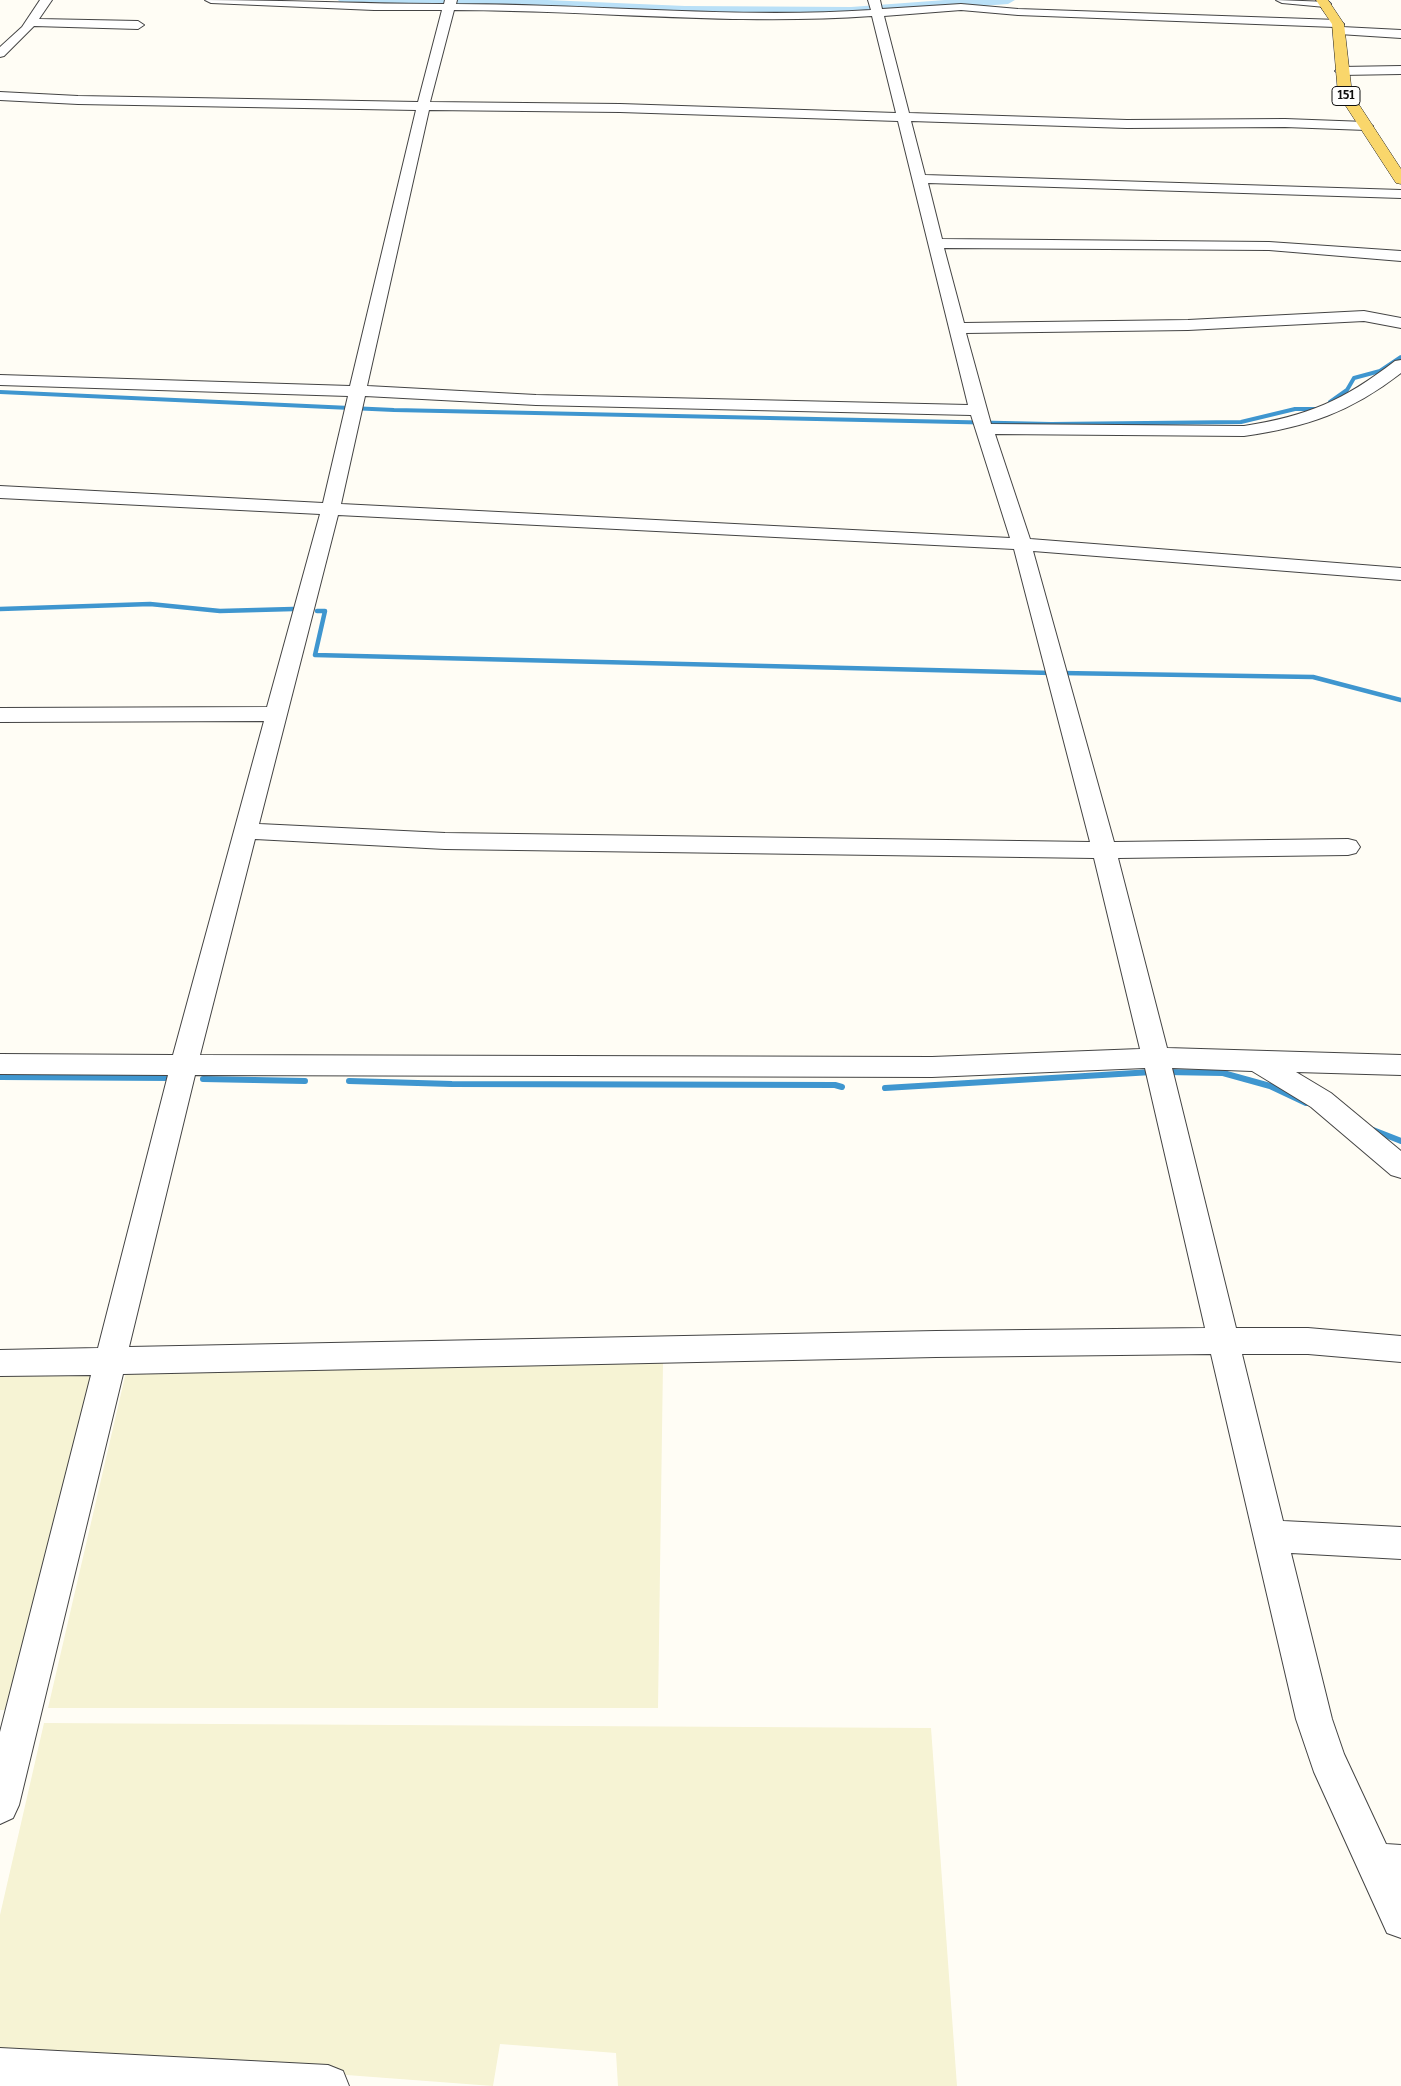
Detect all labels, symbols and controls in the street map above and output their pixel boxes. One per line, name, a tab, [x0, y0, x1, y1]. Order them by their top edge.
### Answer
road number: 151	[1332, 86, 1360, 105]

